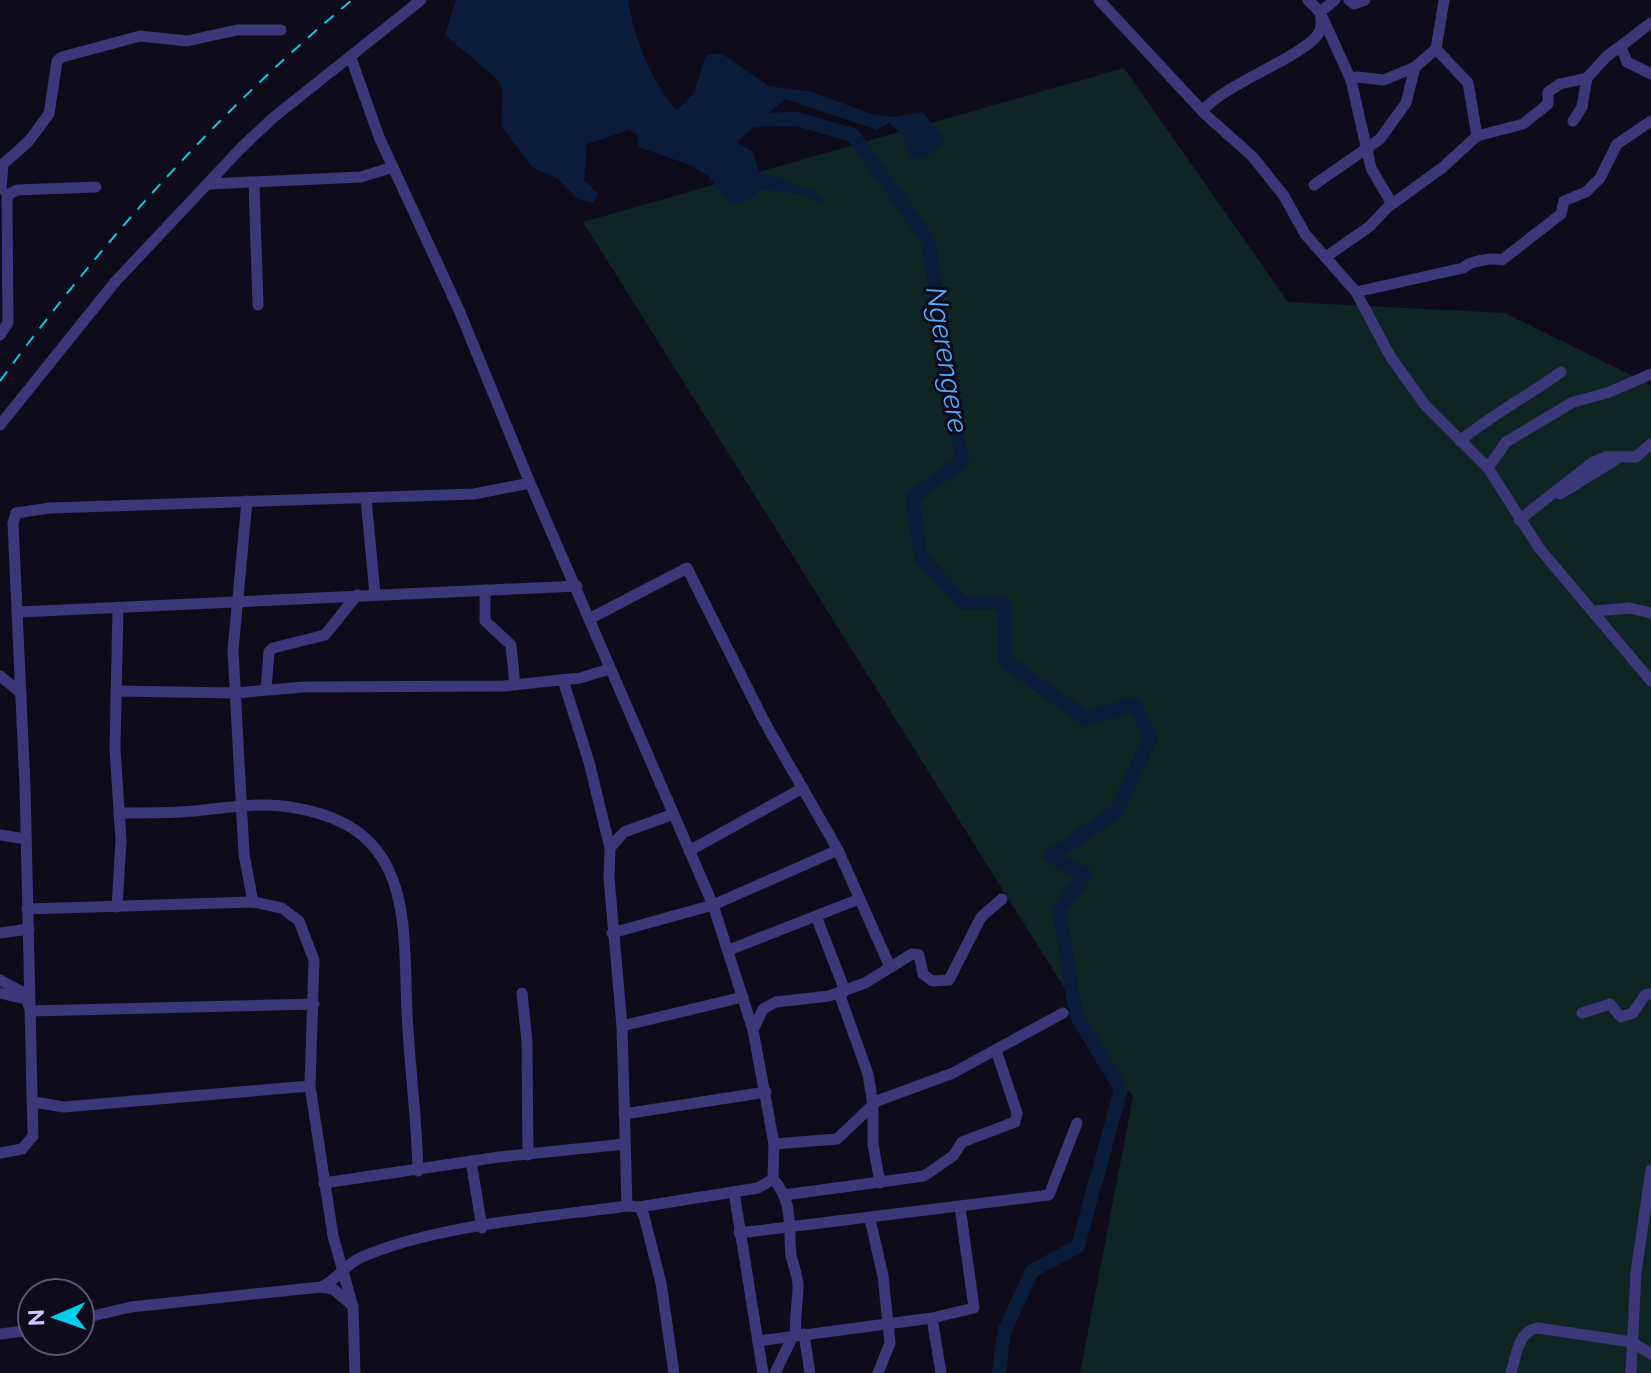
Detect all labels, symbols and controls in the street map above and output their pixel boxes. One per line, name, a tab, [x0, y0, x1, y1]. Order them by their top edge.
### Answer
water label: Ngerengere	[919, 285, 975, 435]
north arrow	[16, 1277, 96, 1357]
text: N	[23, 1309, 49, 1327]

